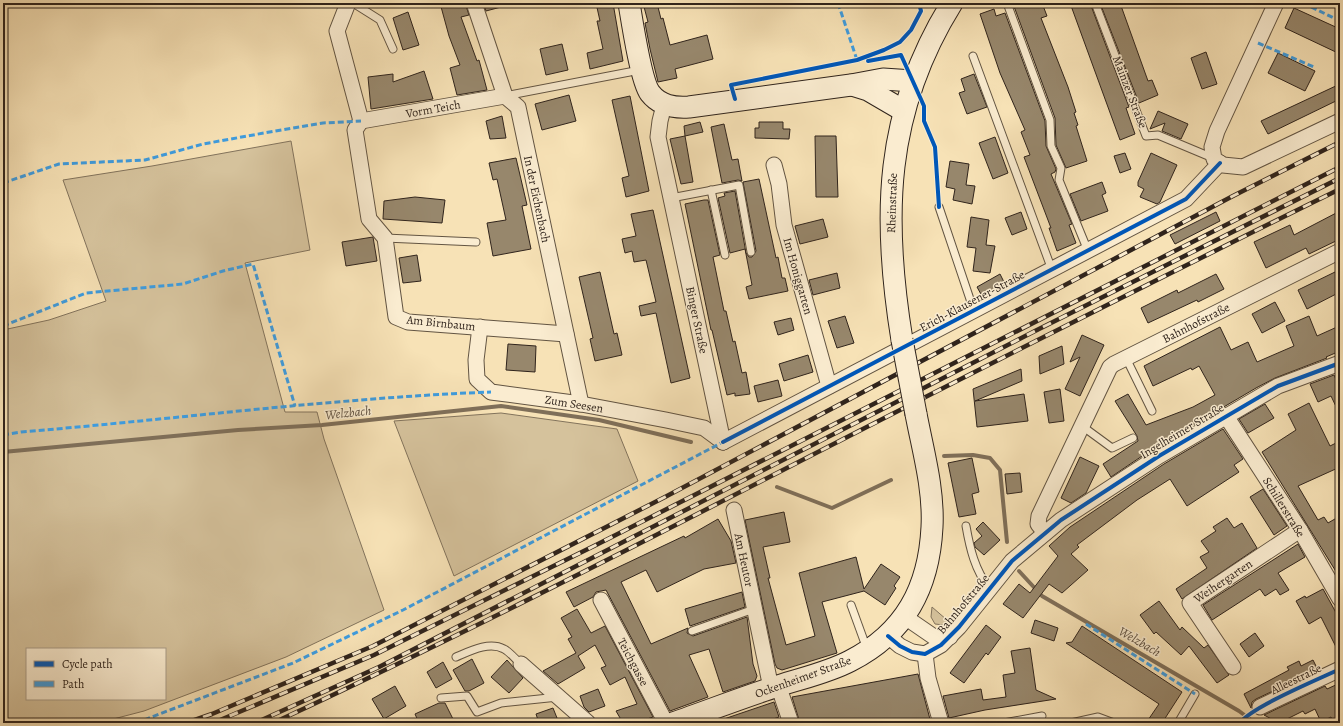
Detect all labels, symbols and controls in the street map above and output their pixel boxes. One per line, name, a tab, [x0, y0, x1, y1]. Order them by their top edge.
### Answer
street label: Mainzer Straße	[1109, 54, 1151, 130]
street label: Vorm Teich	[403, 96, 462, 122]
street label: In der Eichenbach	[520, 154, 554, 245]
street label: Rheinstraße	[883, 173, 901, 233]
street label: Im Honiggarten	[779, 236, 817, 317]
street label: Erich-Klausener-Straße	[917, 266, 1027, 336]
street label: Binger Straße	[682, 285, 712, 355]
street label: Bahnhofstraße	[1160, 299, 1232, 347]
street label: Am Birnbaum	[405, 311, 476, 335]
street label: Zum Seesen	[544, 391, 605, 417]
street label: Ingelheimer Straße	[1137, 400, 1227, 462]
water label: Welzbach	[324, 402, 372, 423]
street label: Schillerstraße	[1259, 474, 1309, 540]
street label: Am Heutor	[730, 531, 758, 589]
street label: Weihergarten	[1190, 555, 1256, 607]
street label: Bahnhofstraße	[933, 571, 993, 637]
water label: Welzbach	[1115, 622, 1164, 660]
street label: Teichgasse	[614, 635, 652, 689]
legend	[26, 648, 166, 700]
street label: Ockenheimer Straße	[753, 652, 853, 702]
text: Cycle path	[62, 656, 113, 672]
street label: Alleestraße	[1267, 660, 1324, 699]
text: Path	[62, 676, 85, 692]

